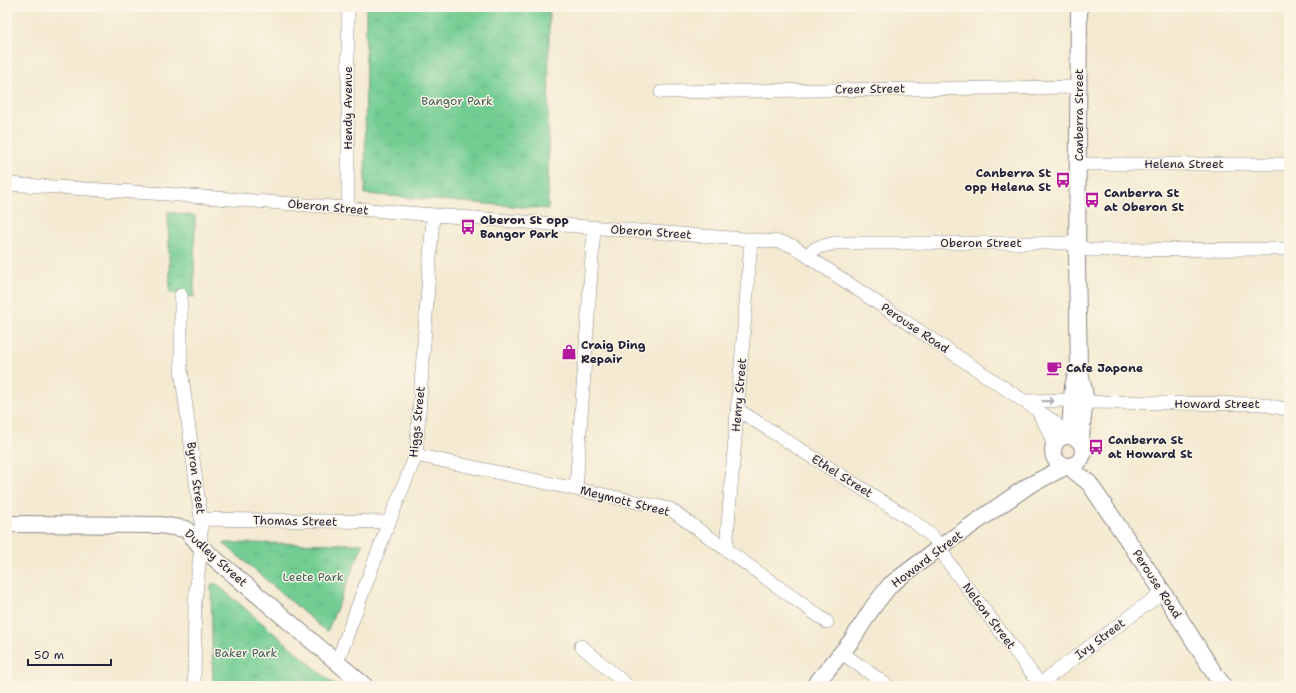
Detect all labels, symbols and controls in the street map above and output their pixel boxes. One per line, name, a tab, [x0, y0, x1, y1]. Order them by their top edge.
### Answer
street label: Hendy Avenue	[340, 66, 356, 150]
street label: Canberra Street	[1071, 69, 1087, 161]
street label: Creer Street	[835, 80, 905, 98]
park label: Bangor Park	[421, 93, 493, 109]
street label: Helena Street	[1144, 156, 1224, 172]
place label: Canberra St opp Helena St	[964, 165, 1051, 195]
bus stop icon: Canberra St opp Helena St	[1054, 171, 1072, 189]
place label: Canberra St at Oberon St	[1104, 185, 1184, 215]
bus stop icon: Canberra St at Oberon St	[1083, 191, 1101, 209]
street label: Oberon Street	[287, 195, 369, 219]
place label: Oberon St opp Bangor Park	[480, 212, 569, 242]
bus stop icon: Oberon St opp Bangor Park	[459, 218, 477, 236]
street label: Oberon Street	[610, 221, 692, 243]
street label: Oberon Street	[940, 235, 1022, 251]
street label: Perouse Road	[878, 299, 953, 357]
place label: Craig Ding Repair	[581, 337, 646, 367]
shop icon: Craig Ding Repair	[560, 343, 578, 361]
street label: Henry Street	[728, 357, 750, 433]
cafe icon: Cafe Japone	[1045, 359, 1063, 377]
place label: Cafe Japone	[1066, 360, 1143, 376]
street label: Higgs Street	[405, 385, 429, 459]
street label: Howard Street	[1174, 396, 1260, 412]
one-way arrow	[1041, 397, 1054, 405]
place label: Canberra St at Howard St	[1108, 432, 1193, 462]
bus stop icon: Canberra St at Howard St	[1087, 438, 1105, 456]
street label: Byron Street	[183, 441, 209, 515]
street label: Ethel Street	[808, 451, 876, 501]
street label: Meymott Street	[578, 482, 672, 520]
street label: Thomas Street	[253, 512, 337, 530]
street label: Dudley Street	[181, 526, 251, 590]
street label: Howard Street	[888, 527, 966, 591]
street label: Perouse Road	[1129, 547, 1185, 622]
park label: Leete Park	[282, 569, 344, 585]
street label: Nelson Street	[959, 580, 1019, 652]
street label: Ivy Street	[1072, 615, 1128, 663]
scale bar	[28, 641, 111, 667]
park label: Baker Park	[215, 645, 278, 661]
text: 50 m	[34, 647, 64, 663]

